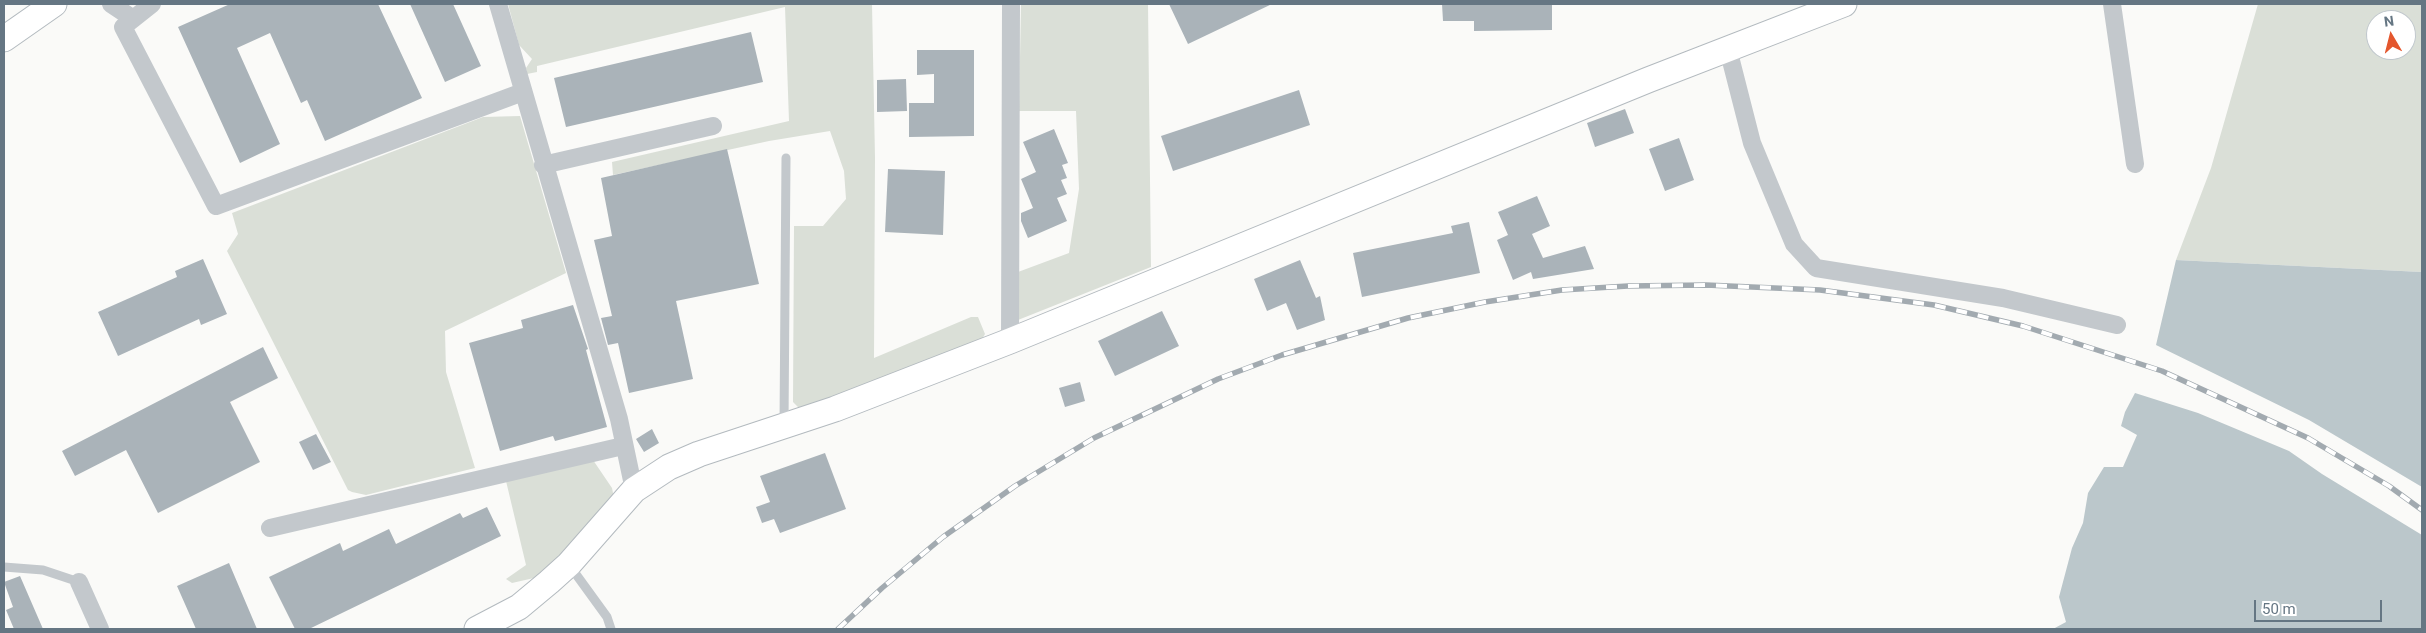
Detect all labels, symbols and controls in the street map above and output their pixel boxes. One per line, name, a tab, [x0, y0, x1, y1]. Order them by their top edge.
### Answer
north arrow	[2366, 10, 2416, 60]
text: N	[2383, 13, 2395, 30]
scale bar	[2256, 590, 2384, 622]
text: 50 m	[2262, 600, 2296, 618]

